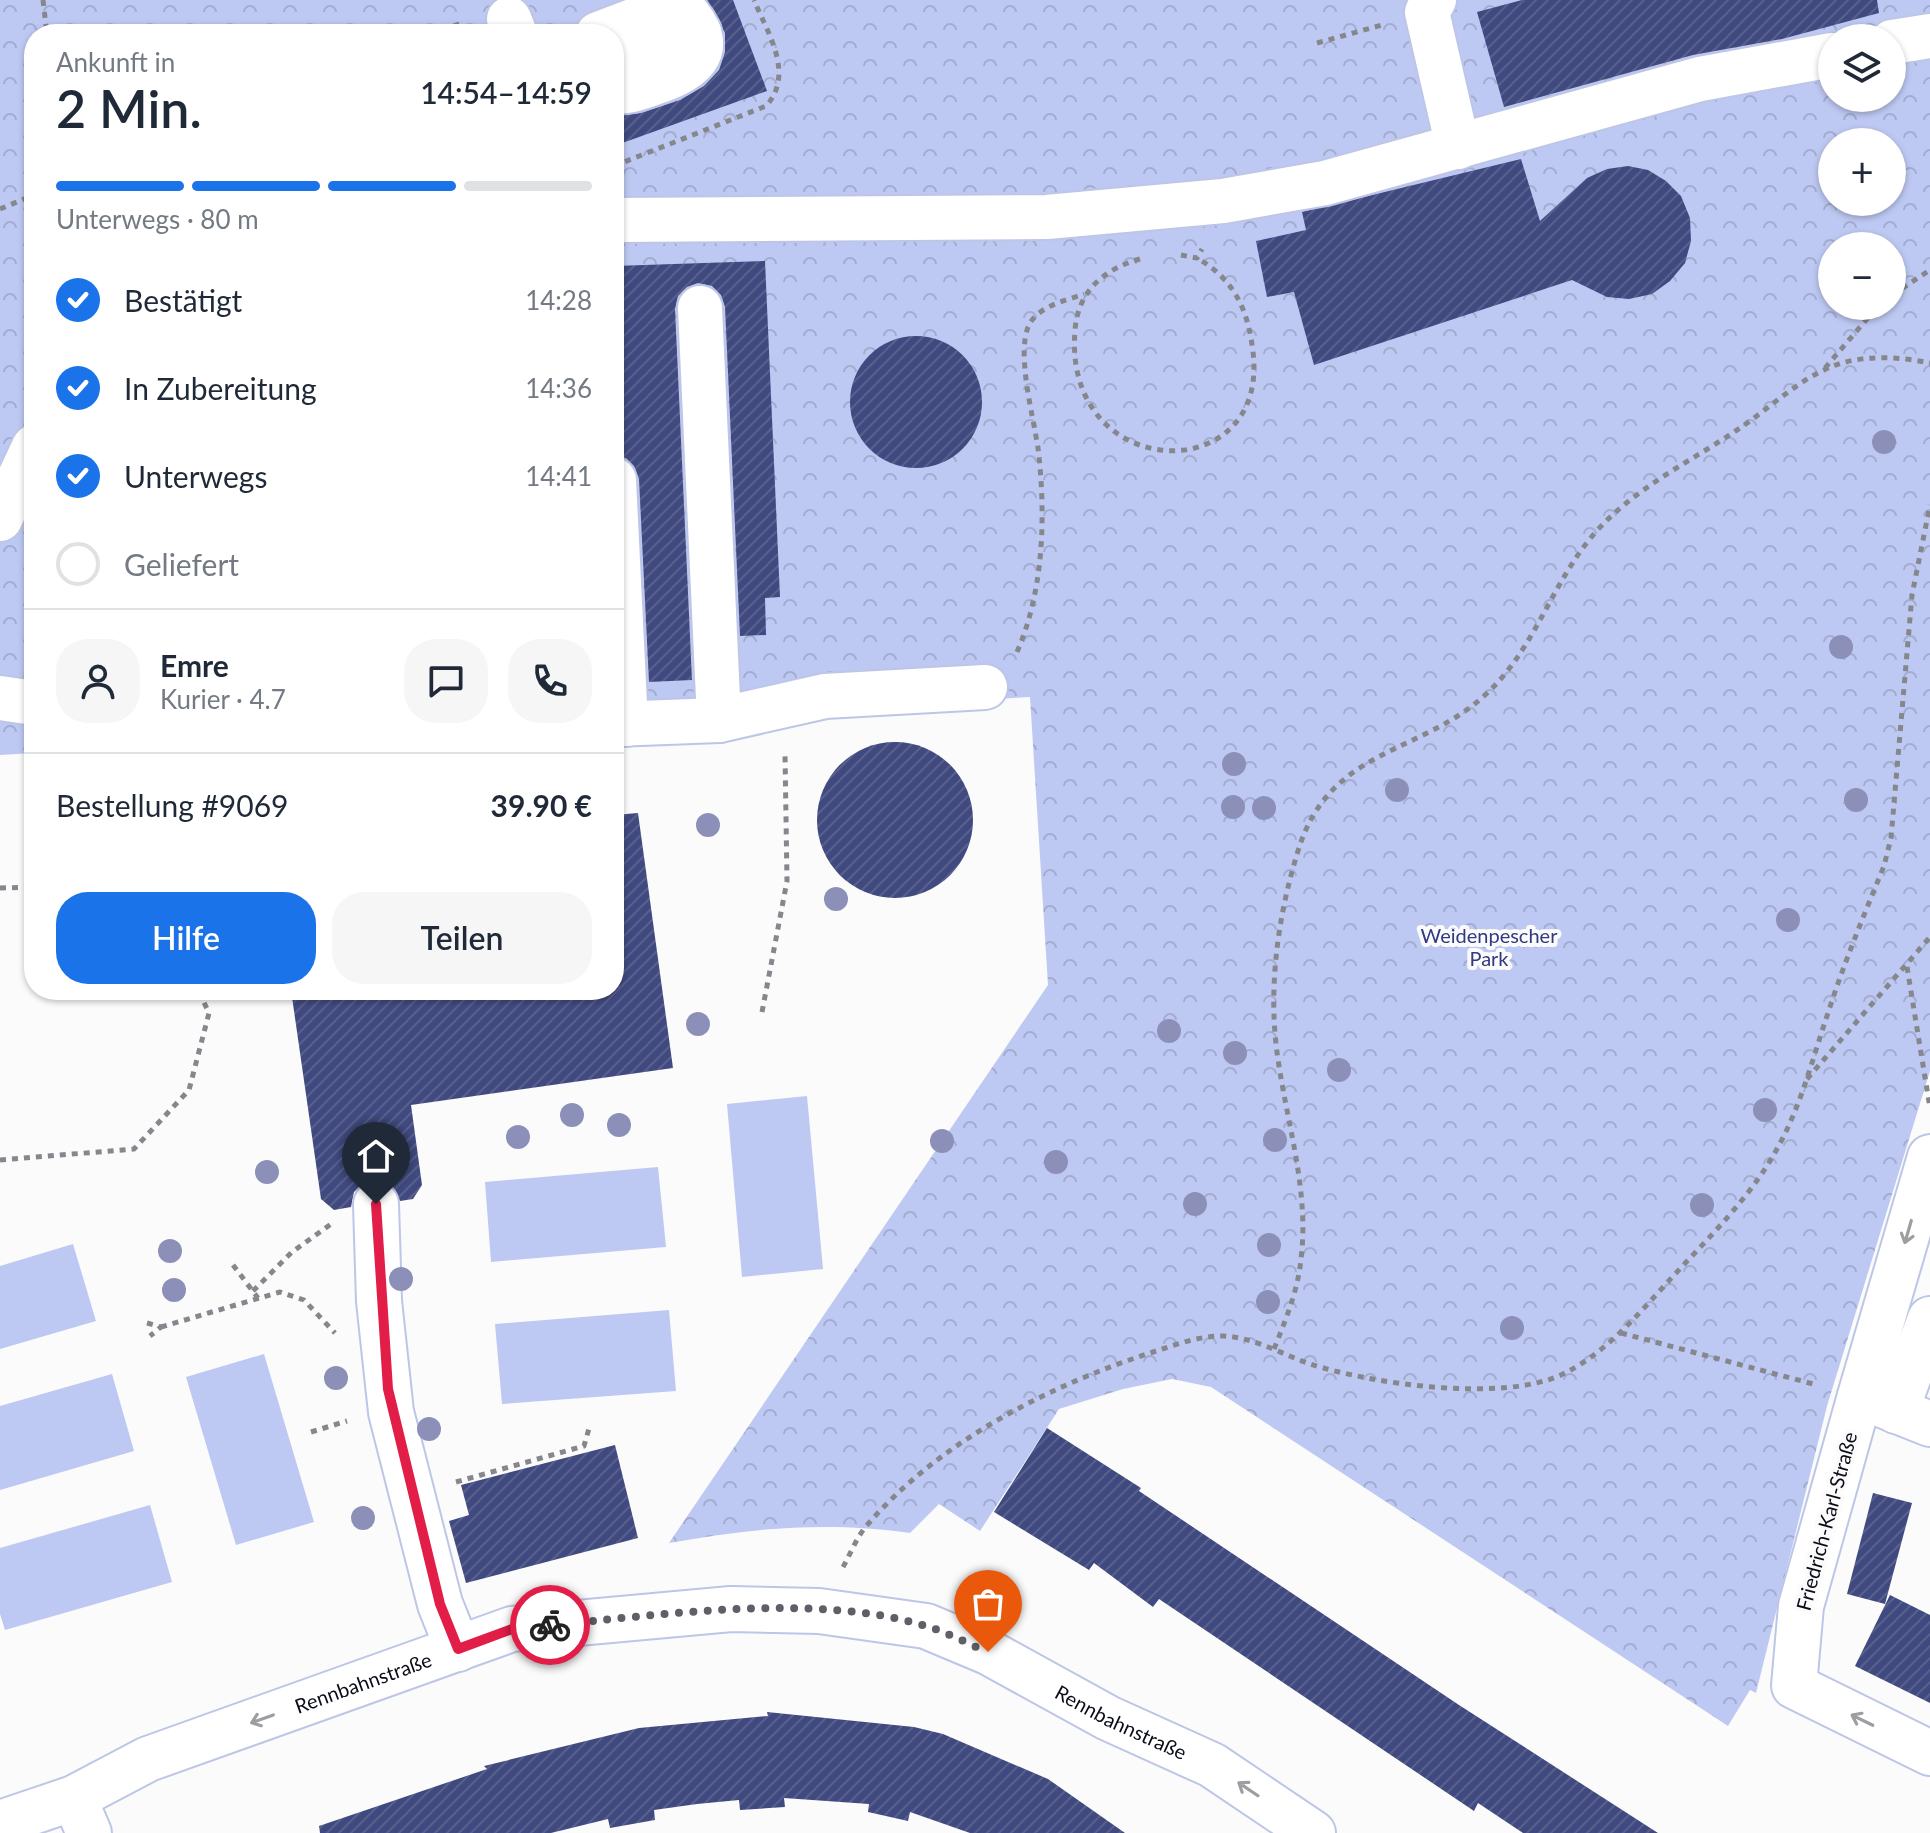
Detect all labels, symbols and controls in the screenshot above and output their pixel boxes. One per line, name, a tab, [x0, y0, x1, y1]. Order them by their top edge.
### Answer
map controls	[1818, 24, 1906, 320]
button: layers	[1818, 24, 1906, 112]
text: Ankunft in	[56, 46, 175, 78]
text: 14:54–14:59	[420, 74, 592, 110]
text: 2 Min.	[56, 77, 202, 139]
button: +	[1818, 128, 1906, 216]
text: Unterwegs · 80 m	[56, 203, 259, 235]
button: −	[1818, 232, 1906, 320]
icon: check	[56, 278, 100, 322]
text: Bestätigt	[124, 282, 242, 318]
text: 14:28	[525, 284, 592, 316]
icon: check	[56, 366, 100, 410]
text: In Zubereitung	[124, 370, 317, 406]
text: 14:36	[525, 372, 592, 404]
icon: check	[56, 454, 100, 498]
text: Unterwegs	[124, 458, 267, 494]
text: 14:41	[525, 460, 592, 492]
text: Geliefert	[124, 546, 239, 582]
button: person	[56, 639, 140, 723]
button: chat	[404, 639, 488, 723]
button: phone	[508, 639, 592, 723]
text: Emre	[160, 647, 229, 683]
text: Kurier · 4.7	[160, 683, 286, 715]
text: Bestellung #9069	[56, 787, 288, 823]
text: 39.90 €	[491, 787, 592, 823]
button: Hilfe	[56, 892, 316, 984]
button: Teilen	[332, 892, 592, 984]
park label: Weidenpescher Park	[1421, 923, 1558, 970]
pin	[342, 1122, 410, 1204]
icon: home	[354, 1134, 398, 1178]
one-way arrow	[1900, 1218, 1915, 1244]
street label: Friedrich-Karl-Straße	[1791, 1429, 1861, 1613]
pin	[954, 1570, 1022, 1652]
icon: bag	[966, 1582, 1010, 1626]
courier	[510, 1585, 590, 1665]
icon: bike	[528, 1603, 572, 1647]
street label: Rennbahnstraße	[291, 1647, 435, 1718]
street label: Rennbahnstraße	[1051, 1679, 1191, 1764]
one-way arrow	[250, 1712, 275, 1727]
one-way arrow	[1850, 1712, 1874, 1727]
one-way arrow	[1238, 1781, 1260, 1798]

